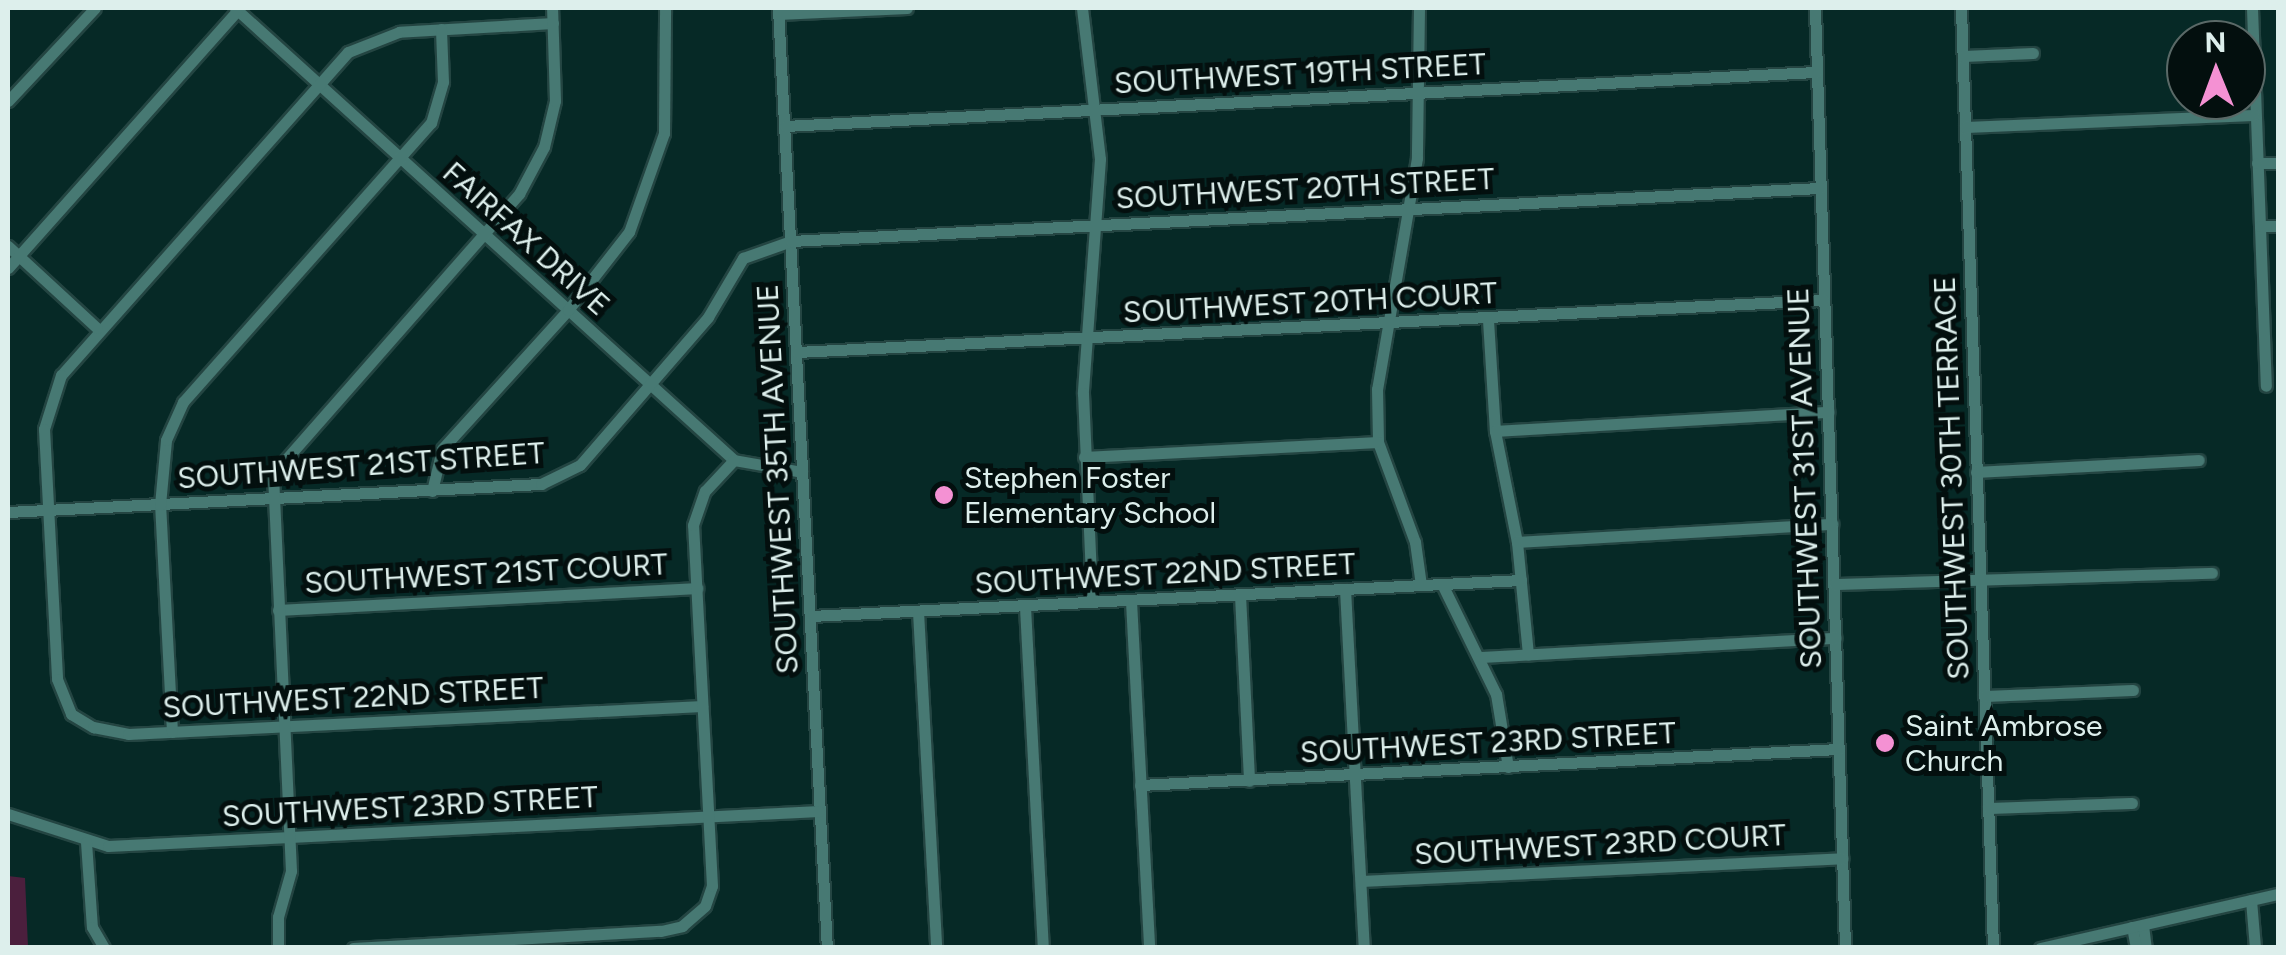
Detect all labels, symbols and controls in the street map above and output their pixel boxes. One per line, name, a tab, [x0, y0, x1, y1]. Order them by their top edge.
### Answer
north arrow	[2166, 20, 2266, 120]
text: N	[2204, 25, 2227, 59]
street label: SOUTHWEST 19TH STREET	[1113, 46, 1487, 102]
street label: FAIRFAX DRIVE	[435, 155, 617, 323]
street label: SOUTHWEST 20TH STREET	[1115, 161, 1495, 217]
street label: SOUTHWEST 20TH COURT	[1122, 275, 1498, 331]
street label: SOUTHWEST 30TH TERRACE	[1927, 276, 1977, 680]
street label: SOUTHWEST 35TH AVENUE	[750, 283, 806, 675]
street label: SOUTHWEST 31ST AVENUE	[1780, 287, 1830, 669]
street label: SOUTHWEST 21ST STREET	[176, 435, 546, 497]
place label: Stephen Foster Elementary School	[964, 460, 1216, 530]
marker: Stephen Foster Elementary School	[933, 484, 955, 506]
street label: SOUTHWEST 22ND STREET	[974, 546, 1356, 602]
street label: SOUTHWEST 21ST COURT	[304, 547, 668, 601]
street label: SOUTHWEST 22ND STREET	[162, 670, 544, 726]
place label: Saint Ambrose Church	[1905, 708, 2102, 778]
street label: SOUTHWEST 23RD STREET	[1299, 715, 1677, 771]
marker: Saint Ambrose Church	[1874, 732, 1896, 754]
street label: SOUTHWEST 23RD STREET	[221, 779, 599, 835]
street label: SOUTHWEST 23RD COURT	[1413, 817, 1787, 873]

